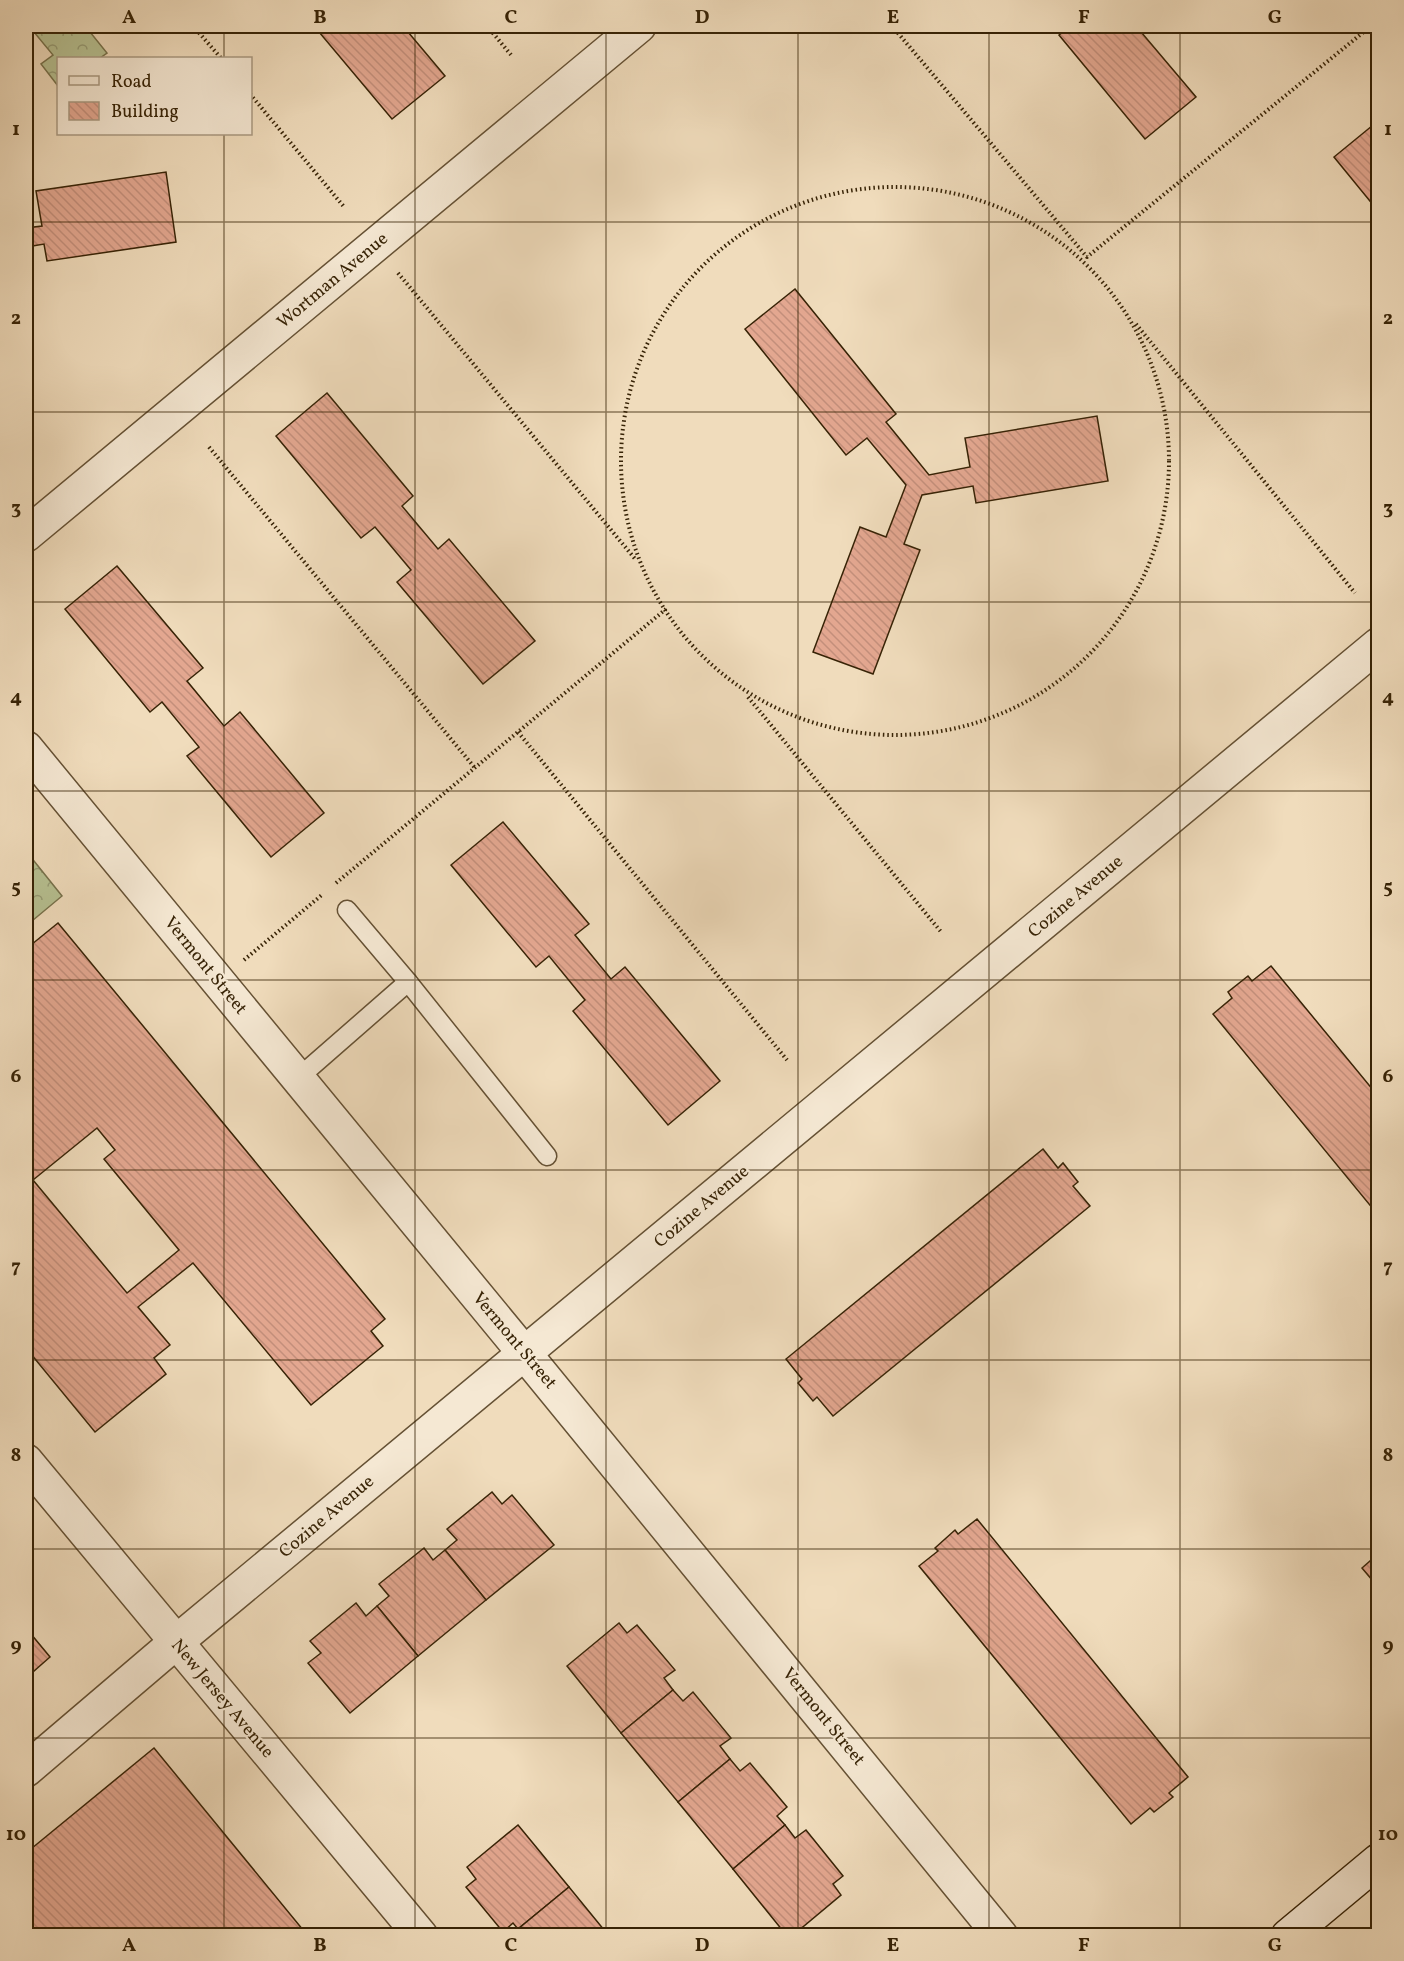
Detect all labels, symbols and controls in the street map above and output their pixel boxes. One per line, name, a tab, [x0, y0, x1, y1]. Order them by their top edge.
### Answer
text: A	[122, 4, 136, 32]
text: B	[313, 4, 327, 32]
text: C	[505, 4, 518, 32]
text: D	[695, 4, 709, 32]
text: E	[887, 4, 899, 32]
text: F	[1078, 4, 1090, 32]
text: G	[1268, 4, 1282, 32]
legend	[57, 57, 252, 135]
text: Road	[111, 70, 152, 95]
text: Building	[111, 100, 179, 125]
text: 1	[12, 116, 20, 144]
text: 1	[1384, 116, 1392, 144]
street label: Wortman Avenue	[272, 227, 394, 335]
text: 2	[11, 305, 21, 333]
text: 2	[1383, 305, 1393, 333]
text: 3	[11, 495, 21, 523]
text: 3	[1383, 495, 1393, 523]
text: 4	[10, 684, 22, 712]
text: 4	[1382, 684, 1394, 712]
street label: Cozine Avenue	[1023, 850, 1129, 944]
text: 5	[11, 874, 21, 902]
text: 5	[1383, 874, 1393, 902]
street label: Vermont Street	[158, 911, 252, 1021]
text: 6	[11, 1063, 22, 1091]
text: 6	[1383, 1063, 1394, 1091]
street label: Cozine Avenue	[649, 1160, 755, 1254]
text: 7	[11, 1253, 21, 1281]
text: 7	[1383, 1253, 1393, 1281]
street label: Vermont Street	[466, 1287, 562, 1395]
text: 8	[11, 1442, 21, 1470]
text: 8	[1383, 1442, 1393, 1470]
street label: Cozine Avenue	[274, 1470, 380, 1564]
text: 9	[10, 1632, 22, 1660]
text: 9	[1382, 1632, 1394, 1660]
street label: New Jersey Avenue	[165, 1634, 279, 1764]
street label: Vermont Street	[776, 1662, 870, 1772]
text: 10	[6, 1821, 26, 1849]
text: 10	[1378, 1821, 1398, 1849]
text: A	[122, 1932, 136, 1960]
text: B	[313, 1932, 327, 1960]
text: C	[505, 1932, 518, 1960]
text: D	[695, 1932, 709, 1960]
text: E	[887, 1932, 899, 1960]
text: F	[1078, 1932, 1090, 1960]
text: G	[1268, 1932, 1282, 1960]

